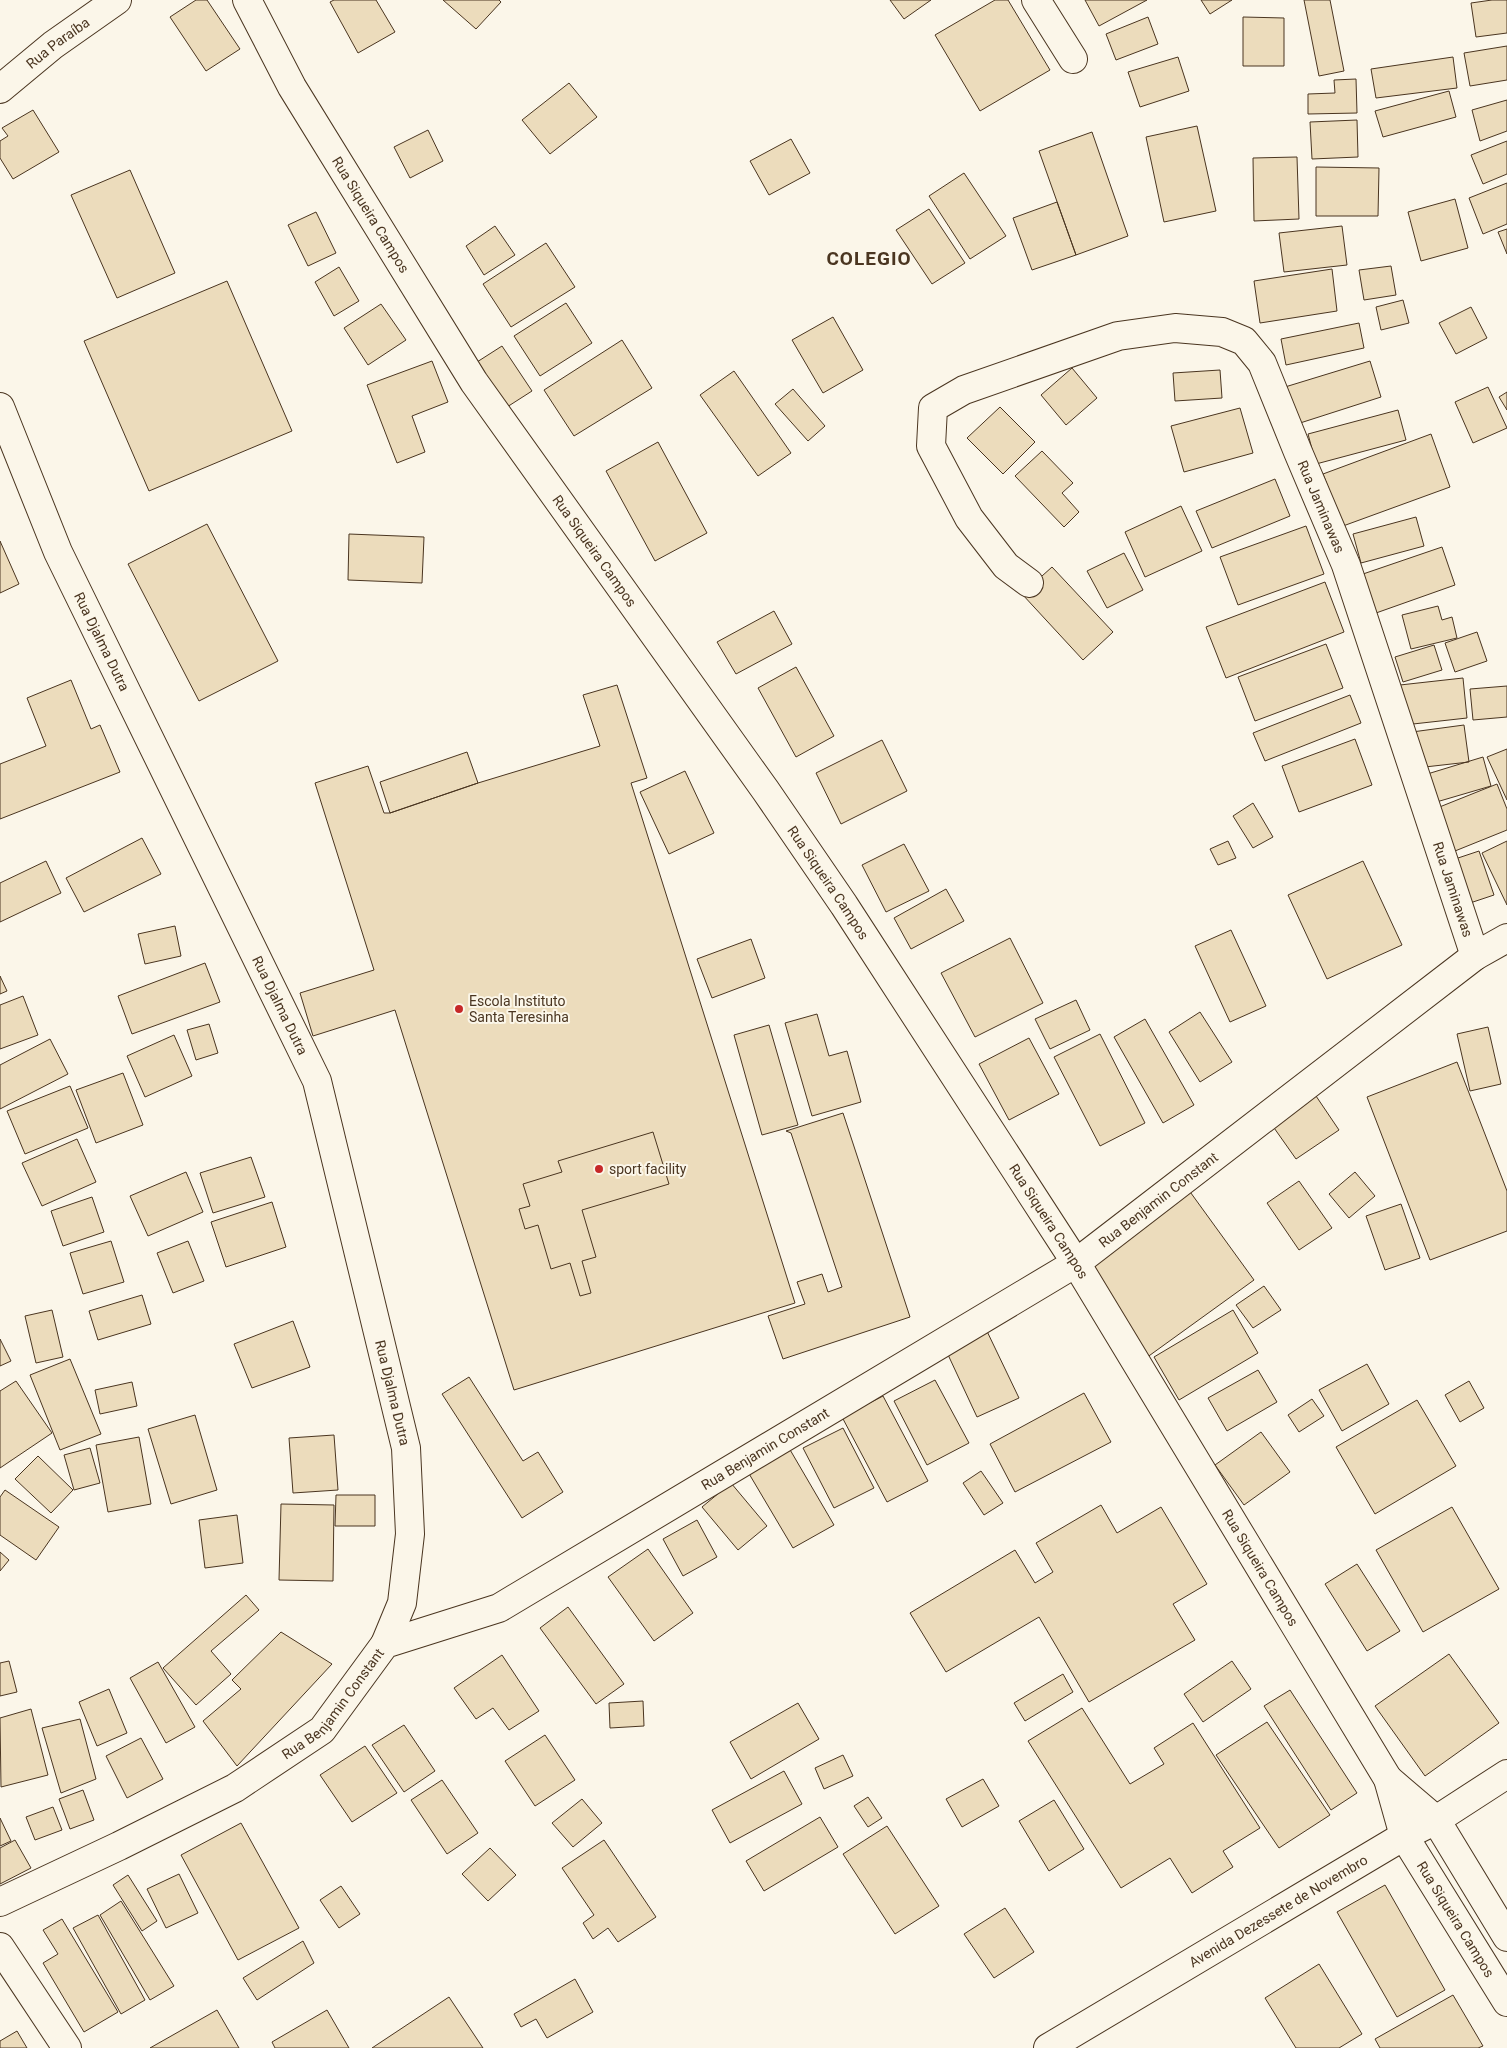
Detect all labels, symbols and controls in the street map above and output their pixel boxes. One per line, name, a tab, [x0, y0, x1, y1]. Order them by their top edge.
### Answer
street label: Rua Paraíba	[23, 14, 92, 72]
street label: Rua Siqueira Campos	[329, 154, 413, 276]
district label: COLEGIO	[826, 247, 912, 270]
street label: Rua Jaminawas	[1294, 458, 1348, 555]
street label: Rua Siqueira Campos	[549, 492, 640, 610]
street label: Rua Djalma Dutra	[71, 590, 133, 694]
street label: Rua Siqueira Campos	[784, 823, 872, 942]
street label: Rua Jaminawas	[1430, 840, 1476, 939]
street label: Rua Djalma Dutra	[249, 953, 311, 1057]
place label: Escola Instituto Santa Teresinha	[469, 993, 569, 1025]
marker: Escola Instituto Santa Teresinha	[453, 1003, 465, 1015]
street label: Rua Benjamin Constant	[1096, 1149, 1221, 1251]
place label: sport facility	[609, 1161, 687, 1177]
street label: Rua Siqueira Campos	[1006, 1161, 1092, 1282]
marker: sport facility	[593, 1163, 605, 1175]
street label: Rua Djalma Dutra	[372, 1338, 413, 1447]
street label: Rua Benjamin Constant	[698, 1404, 832, 1493]
street label: Rua Siqueira Campos	[1219, 1507, 1302, 1629]
street label: Rua Benjamin Constant	[279, 1645, 387, 1763]
street label: Avenida Dezessete de Novembro	[1186, 1852, 1370, 1970]
street label: Rua Siqueira Campos	[1414, 1858, 1498, 1980]

